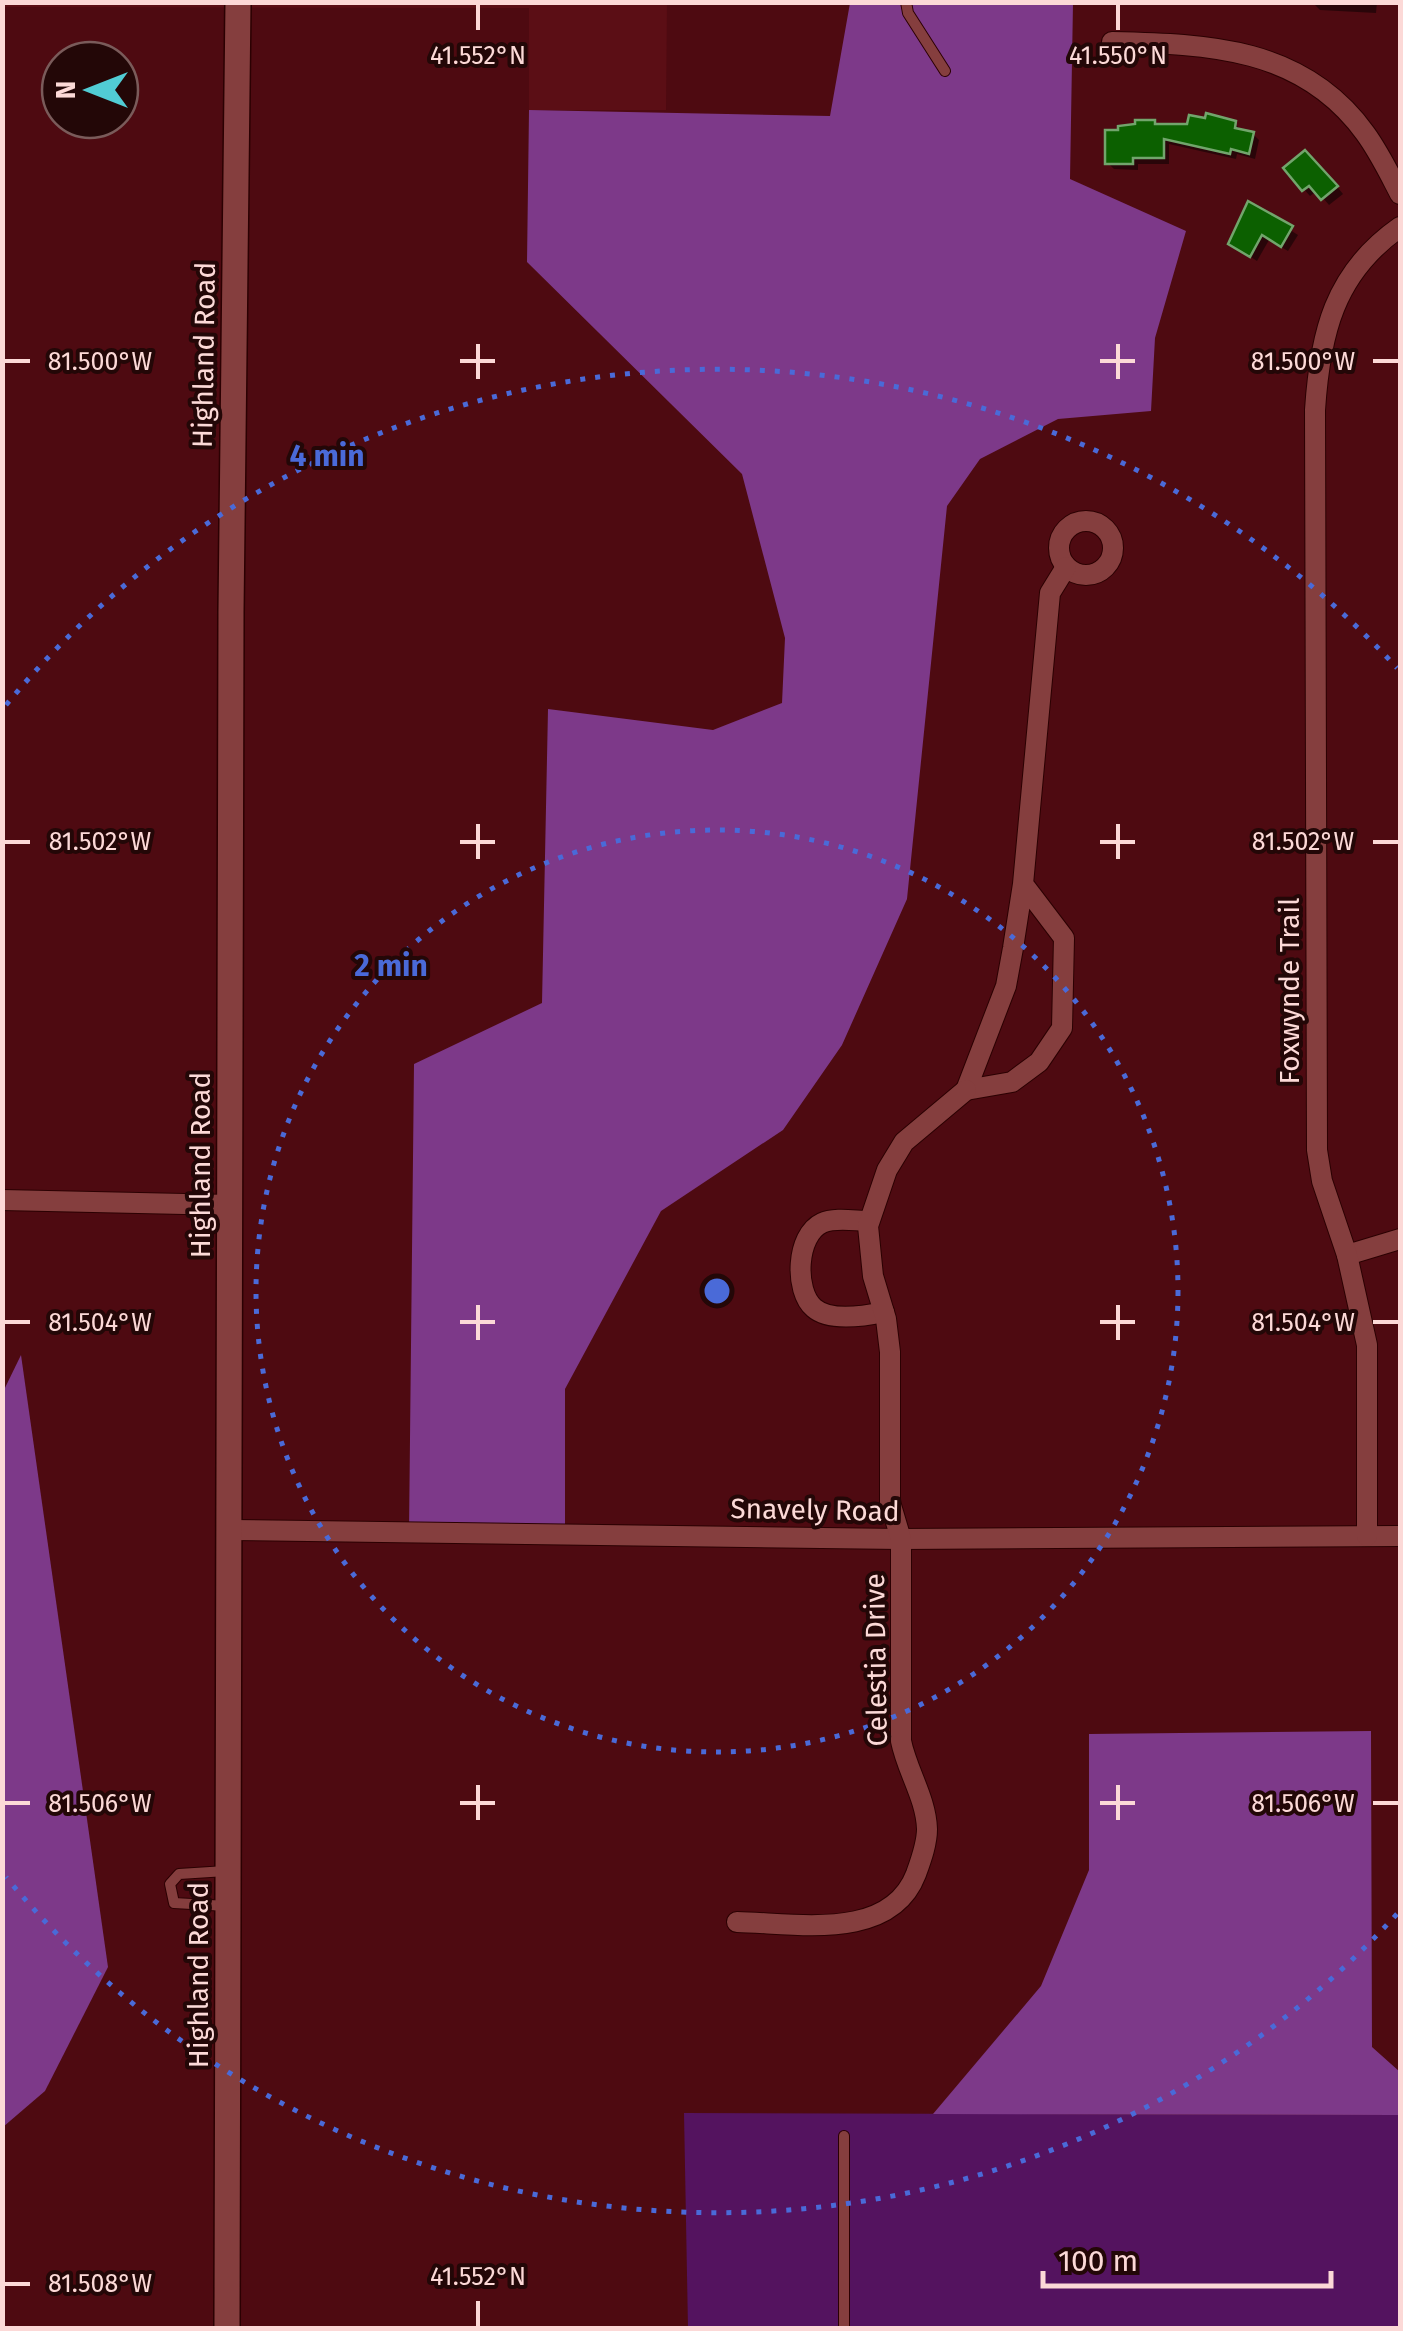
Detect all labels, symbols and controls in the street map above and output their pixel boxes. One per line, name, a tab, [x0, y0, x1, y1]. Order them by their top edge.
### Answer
north arrow	[40, 40, 140, 140]
text: 41.552°N	[430, 41, 526, 71]
text: 41.550°N	[1069, 41, 1167, 71]
text: N	[49, 81, 82, 99]
street label: Highland Road	[186, 262, 222, 448]
text: 81.500°W	[48, 347, 152, 377]
text: 81.500°W	[1251, 347, 1355, 377]
text: 4 min	[289, 438, 365, 474]
text: 81.502°W	[49, 827, 152, 857]
text: 81.502°W	[1252, 827, 1355, 857]
street label: Foxwynde Trail	[1273, 898, 1306, 1084]
text: 2 min	[354, 948, 428, 984]
street label: Highland Road	[184, 1072, 217, 1258]
centre of rings	[699, 1273, 735, 1309]
text: 81.504°W	[48, 1308, 152, 1338]
text: 81.504°W	[1251, 1308, 1355, 1338]
street label: Snavely Road	[730, 1492, 900, 1528]
street label: Celestia Drive	[858, 1573, 894, 1747]
text: 81.506°W	[48, 1789, 152, 1819]
text: 81.506°W	[1251, 1789, 1355, 1819]
street label: Highland Road	[182, 1882, 215, 2068]
scale bar	[1043, 2226, 1330, 2288]
text: 100 m	[1058, 2243, 1138, 2279]
text: 41.552°N	[430, 2262, 526, 2292]
text: 81.508°W	[48, 2269, 152, 2299]

